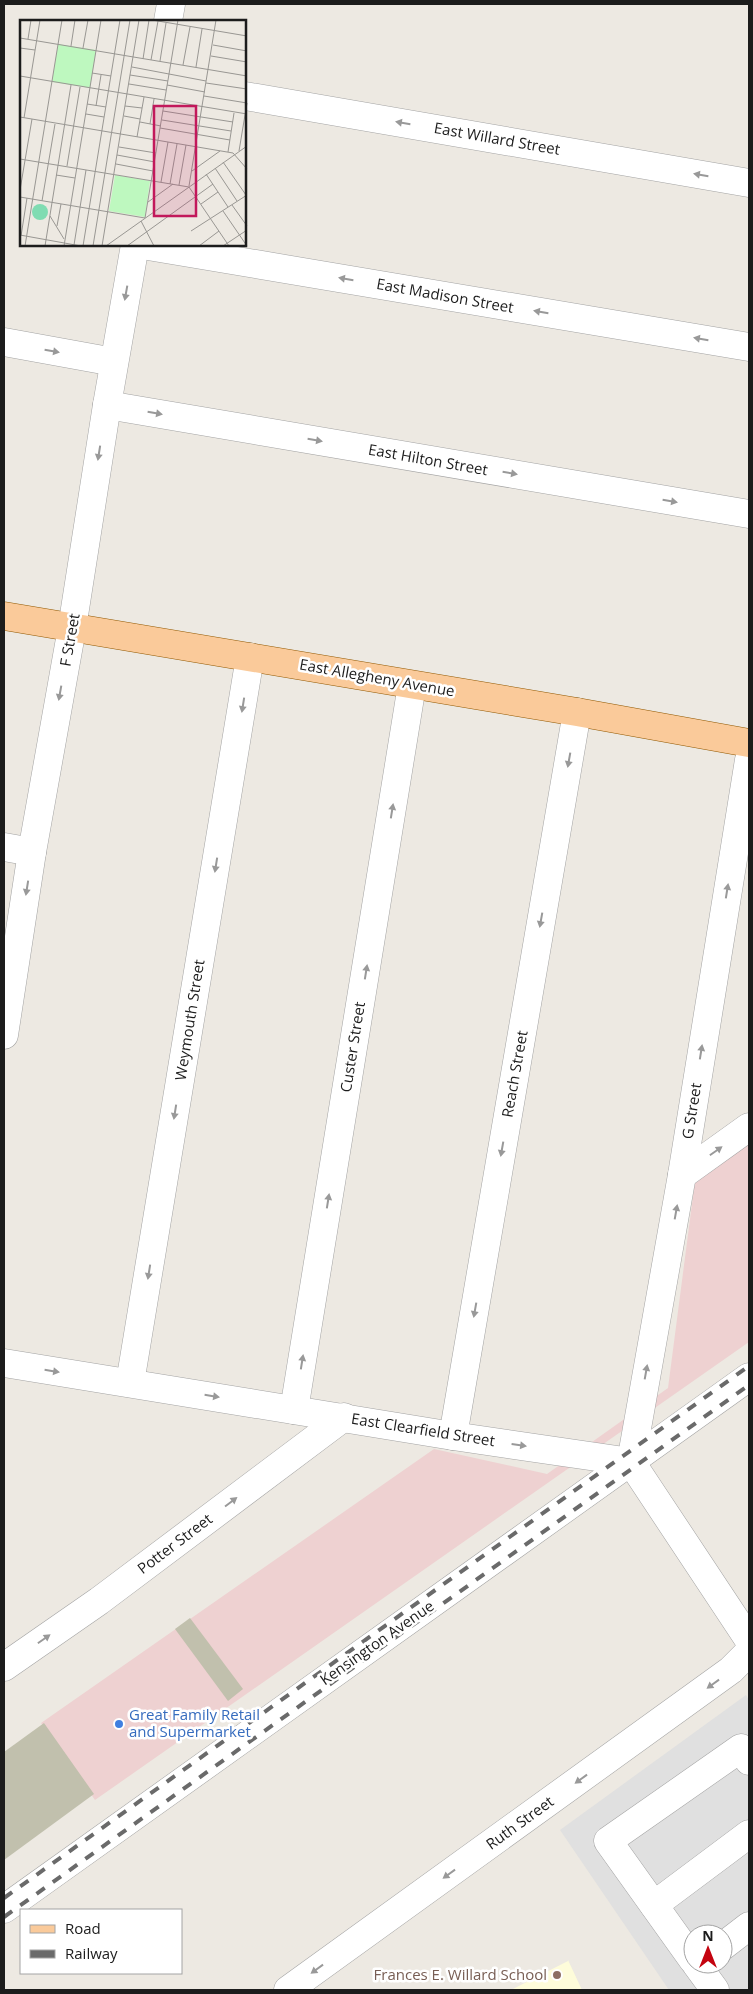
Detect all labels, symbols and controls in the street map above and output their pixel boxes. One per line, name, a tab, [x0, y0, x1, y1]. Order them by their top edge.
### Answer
inset map	[20, 20, 246, 246]
street label: East Willard Street	[433, 117, 562, 159]
one-way arrow	[395, 119, 411, 127]
one-way arrow	[693, 170, 709, 178]
street label: East Madison Street	[375, 273, 515, 317]
one-way arrow	[338, 275, 354, 283]
one-way arrow	[122, 285, 130, 301]
one-way arrow	[533, 308, 549, 316]
one-way arrow	[693, 334, 709, 342]
one-way arrow	[44, 347, 60, 355]
one-way arrow	[147, 410, 163, 418]
one-way arrow	[307, 437, 323, 445]
street label: East Hilton Street	[367, 439, 490, 479]
one-way arrow	[95, 446, 103, 462]
one-way arrow	[502, 470, 518, 478]
one-way arrow	[662, 497, 678, 505]
street label: F Street	[55, 612, 84, 668]
street label: East Allegheny Avenue	[298, 654, 456, 701]
one-way arrow	[56, 686, 64, 702]
one-way arrow	[238, 697, 246, 713]
one-way arrow	[564, 752, 572, 768]
one-way arrow	[388, 803, 396, 819]
one-way arrow	[212, 857, 220, 873]
one-way arrow	[22, 880, 30, 896]
one-way arrow	[724, 883, 732, 899]
one-way arrow	[537, 913, 545, 929]
street label: Weymouth Street	[170, 958, 208, 1082]
one-way arrow	[362, 963, 370, 979]
street label: Custer Street	[335, 1000, 369, 1094]
street label: Reach Street	[497, 1029, 532, 1119]
one-way arrow	[698, 1043, 706, 1059]
street label: G Street	[677, 1081, 705, 1140]
one-way arrow	[171, 1104, 179, 1120]
one-way arrow	[498, 1142, 506, 1158]
one-way arrow	[709, 1146, 723, 1156]
one-way arrow	[324, 1193, 332, 1209]
one-way arrow	[672, 1204, 680, 1220]
one-way arrow	[144, 1264, 152, 1280]
one-way arrow	[471, 1302, 479, 1318]
one-way arrow	[298, 1353, 306, 1369]
one-way arrow	[642, 1364, 650, 1379]
one-way arrow	[44, 1367, 60, 1375]
one-way arrow	[205, 1393, 221, 1401]
street label: East Clearfield Street	[350, 1408, 496, 1450]
one-way arrow	[511, 1441, 527, 1449]
one-way arrow	[224, 1497, 238, 1507]
street label: Potter Street	[133, 1508, 216, 1578]
street label: Kensington Avenue	[315, 1595, 437, 1689]
one-way arrow	[37, 1634, 51, 1644]
one-way arrow	[706, 1678, 719, 1688]
place label: Great Family Retail and Supermarket	[129, 1704, 260, 1741]
marker: Great Family Retail and Supermarket	[113, 1718, 125, 1730]
one-way arrow	[574, 1774, 588, 1784]
street label: Ruth Street	[482, 1791, 557, 1853]
one-way arrow	[442, 1869, 456, 1879]
legend	[20, 1909, 182, 1974]
text: Road	[65, 1918, 101, 1938]
north arrow	[683, 1924, 733, 1974]
text: N	[702, 1926, 714, 1945]
text: Railway	[65, 1943, 118, 1963]
one-way arrow	[310, 1964, 324, 1974]
place label: Frances E. Willard School	[374, 1964, 547, 1984]
marker: Frances E. Willard School	[551, 1969, 563, 1981]

